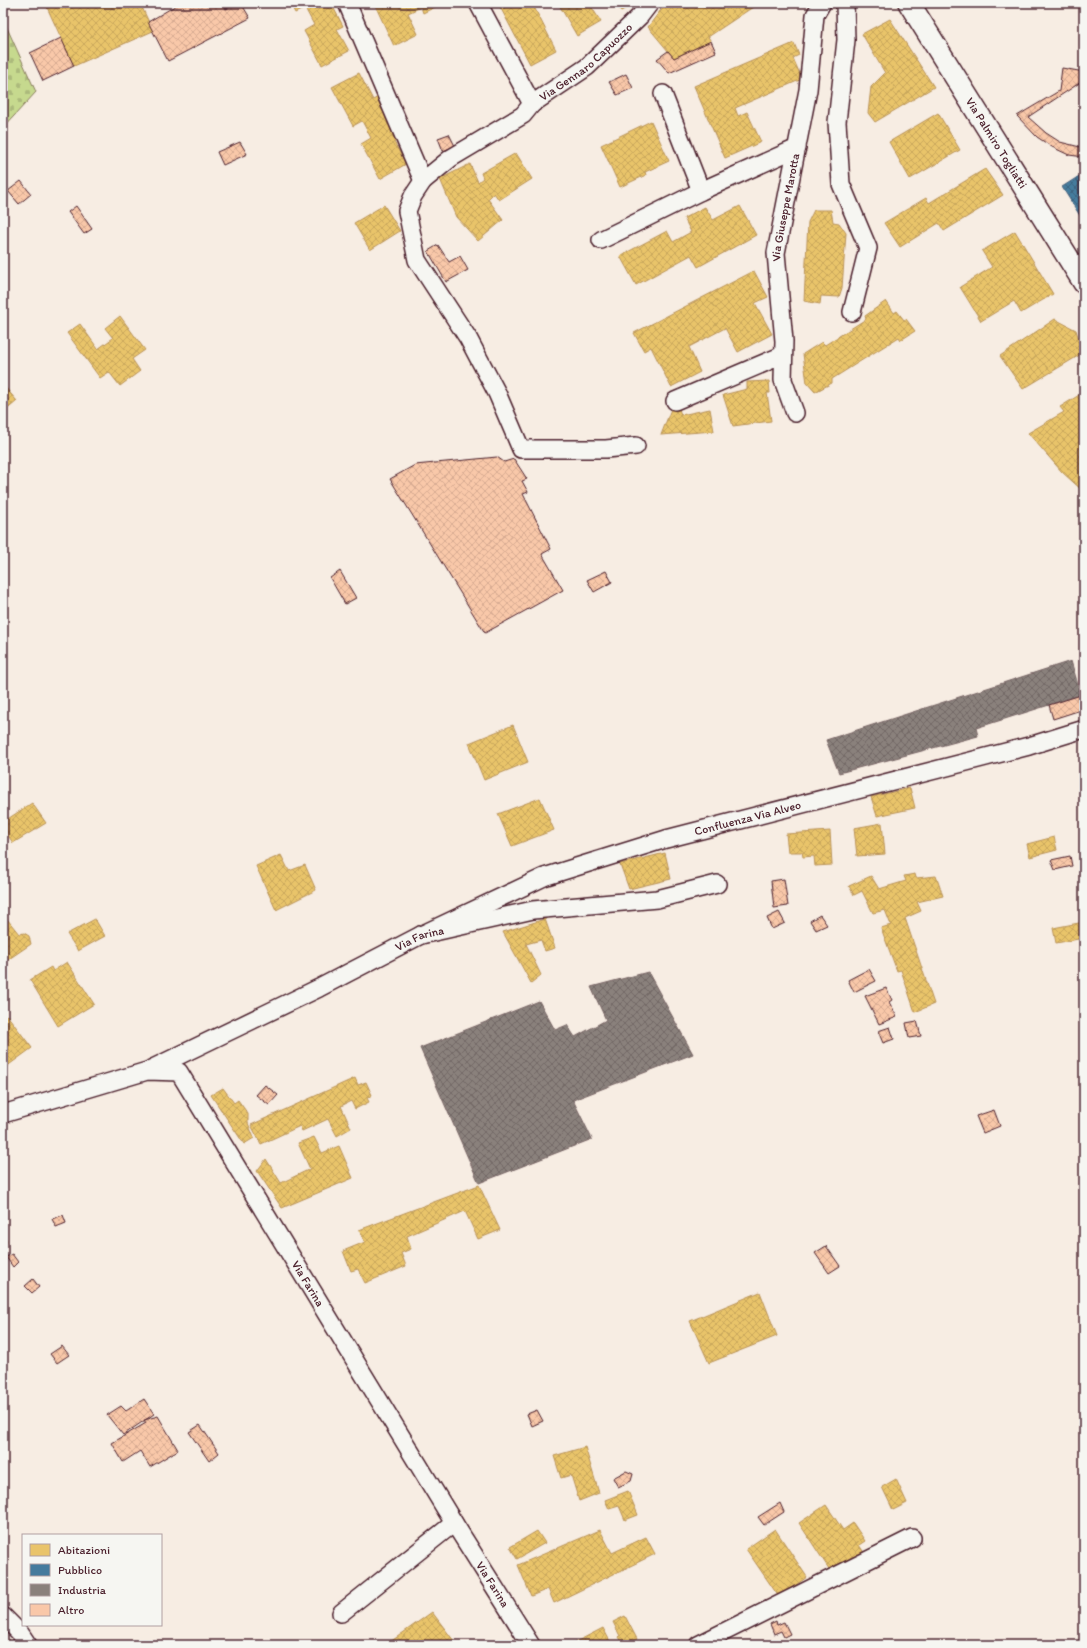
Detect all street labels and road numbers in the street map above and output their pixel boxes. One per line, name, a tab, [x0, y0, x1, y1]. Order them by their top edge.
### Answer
street label: Via Gennaro Capuozzo	[537, 20, 635, 104]
street label: Via Palmiro Togliatti	[963, 95, 1030, 191]
street label: Via Giuseppe Marotta	[769, 151, 803, 262]
street label: Confluenza Via Alveo	[693, 798, 802, 838]
street label: Via Farina	[393, 923, 445, 954]
street label: Via Farina	[289, 1258, 327, 1309]
street label: Via Farina	[473, 1559, 512, 1610]

